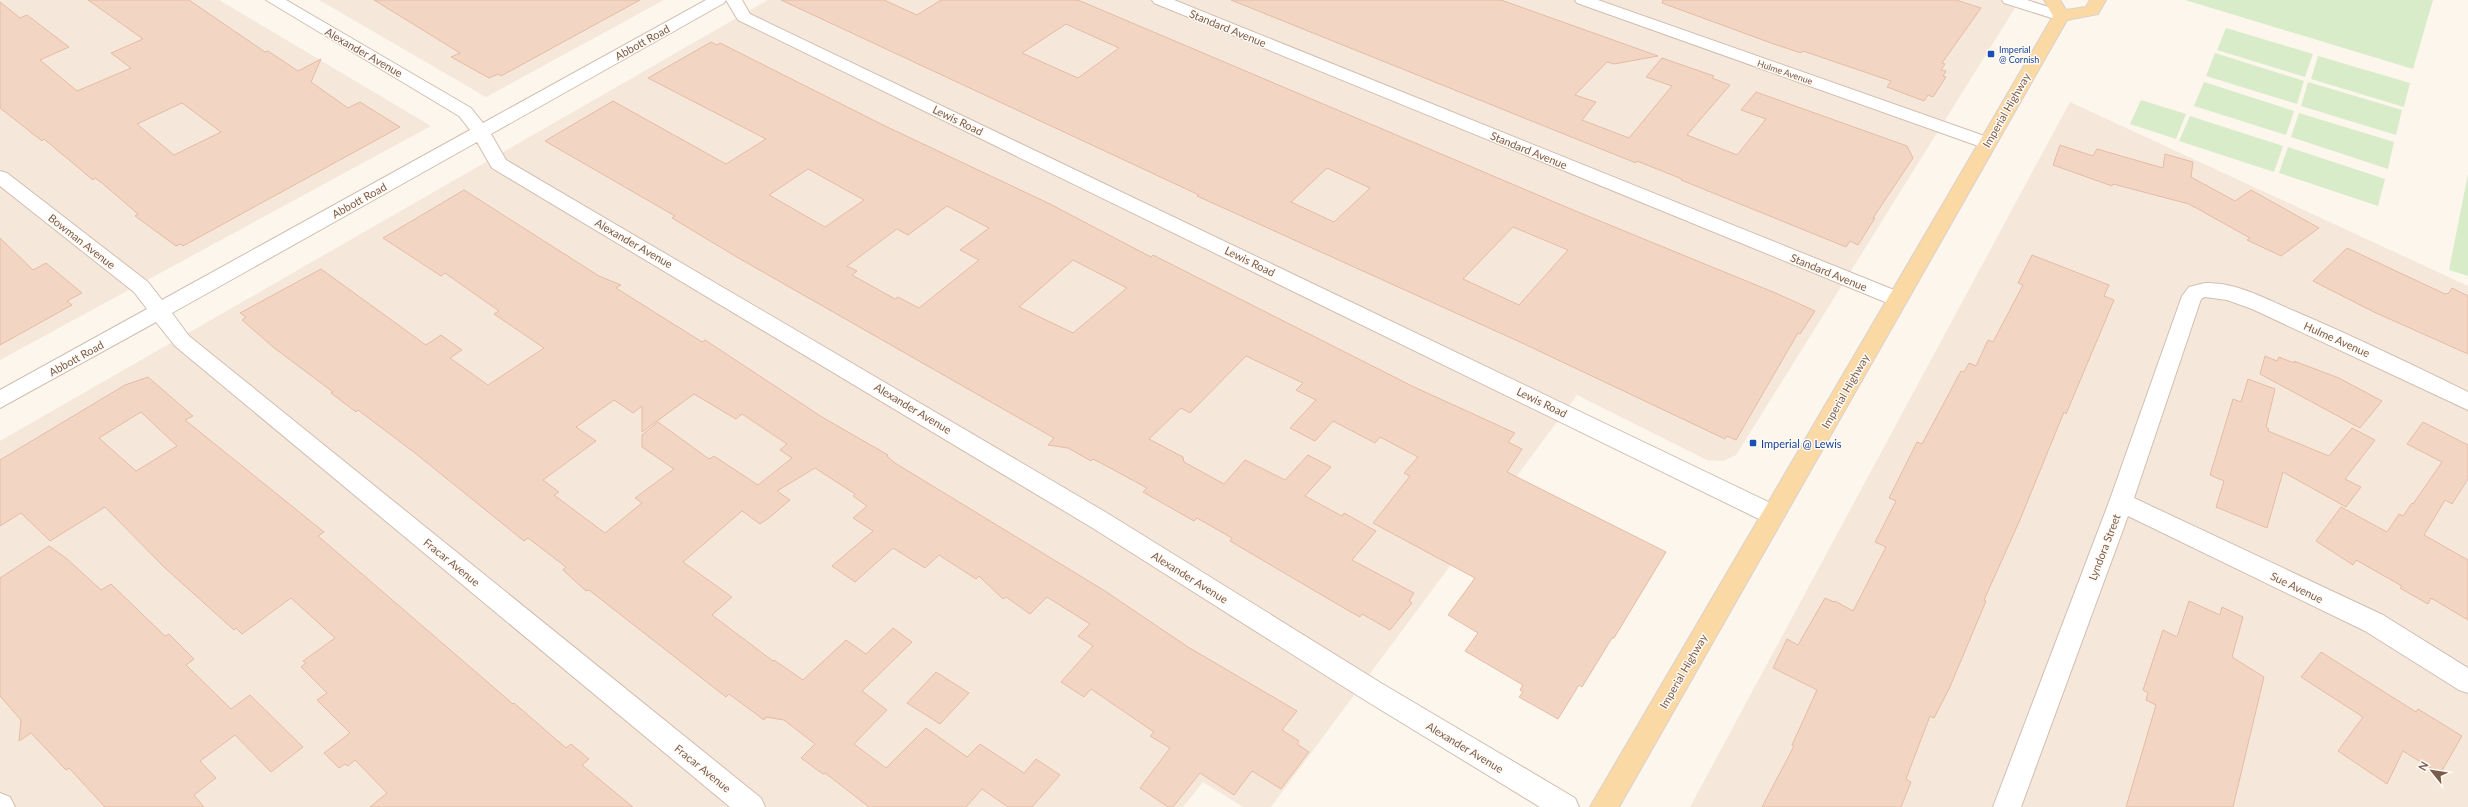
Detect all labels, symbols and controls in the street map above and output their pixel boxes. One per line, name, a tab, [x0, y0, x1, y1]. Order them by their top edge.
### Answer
street label: Standard Avenue	[1188, 7, 1268, 49]
street label: Abbott Road	[612, 22, 672, 62]
street label: Alexander Avenue	[323, 25, 405, 80]
place label: Imperial @ Cornish	[1999, 44, 2039, 65]
marker: Imperial @ Cornish	[1986, 49, 1996, 59]
street label: Hulme Avenue	[1756, 57, 1814, 87]
street label: Imperial Highway	[1979, 70, 2033, 150]
street label: Lewis Road	[931, 102, 985, 138]
street label: Standard Avenue	[1489, 129, 1569, 171]
street label: Abbott Road	[329, 180, 389, 220]
street label: Bowman Avenue	[46, 211, 118, 271]
street label: Alexander Avenue	[593, 216, 675, 271]
street label: Lewis Road	[1223, 243, 1277, 279]
street label: Standard Avenue	[1789, 251, 1869, 293]
street label: Hulme Avenue	[2302, 319, 2372, 359]
street label: Abbott Road	[46, 338, 106, 378]
street label: Imperial Highway	[1818, 351, 1872, 431]
street label: Alexander Avenue	[872, 380, 954, 436]
street label: Lewis Road	[1515, 384, 1569, 420]
place label: Imperial @ Lewis	[1761, 437, 1842, 450]
marker: Imperial @ Lewis	[1748, 438, 1758, 448]
street label: Lyndora Street	[2085, 512, 2123, 582]
street label: Fracar Avenue	[421, 535, 483, 589]
street label: Alexander Avenue	[1149, 548, 1231, 606]
street label: Sue Avenue	[2269, 569, 2325, 605]
street label: Imperial Highway	[1656, 631, 1710, 711]
street label: Alexander Avenue	[1424, 719, 1506, 775]
street label: Fracar Avenue	[672, 741, 734, 795]
north arrow	[2412, 751, 2452, 791]
text: N	[2415, 759, 2431, 773]

